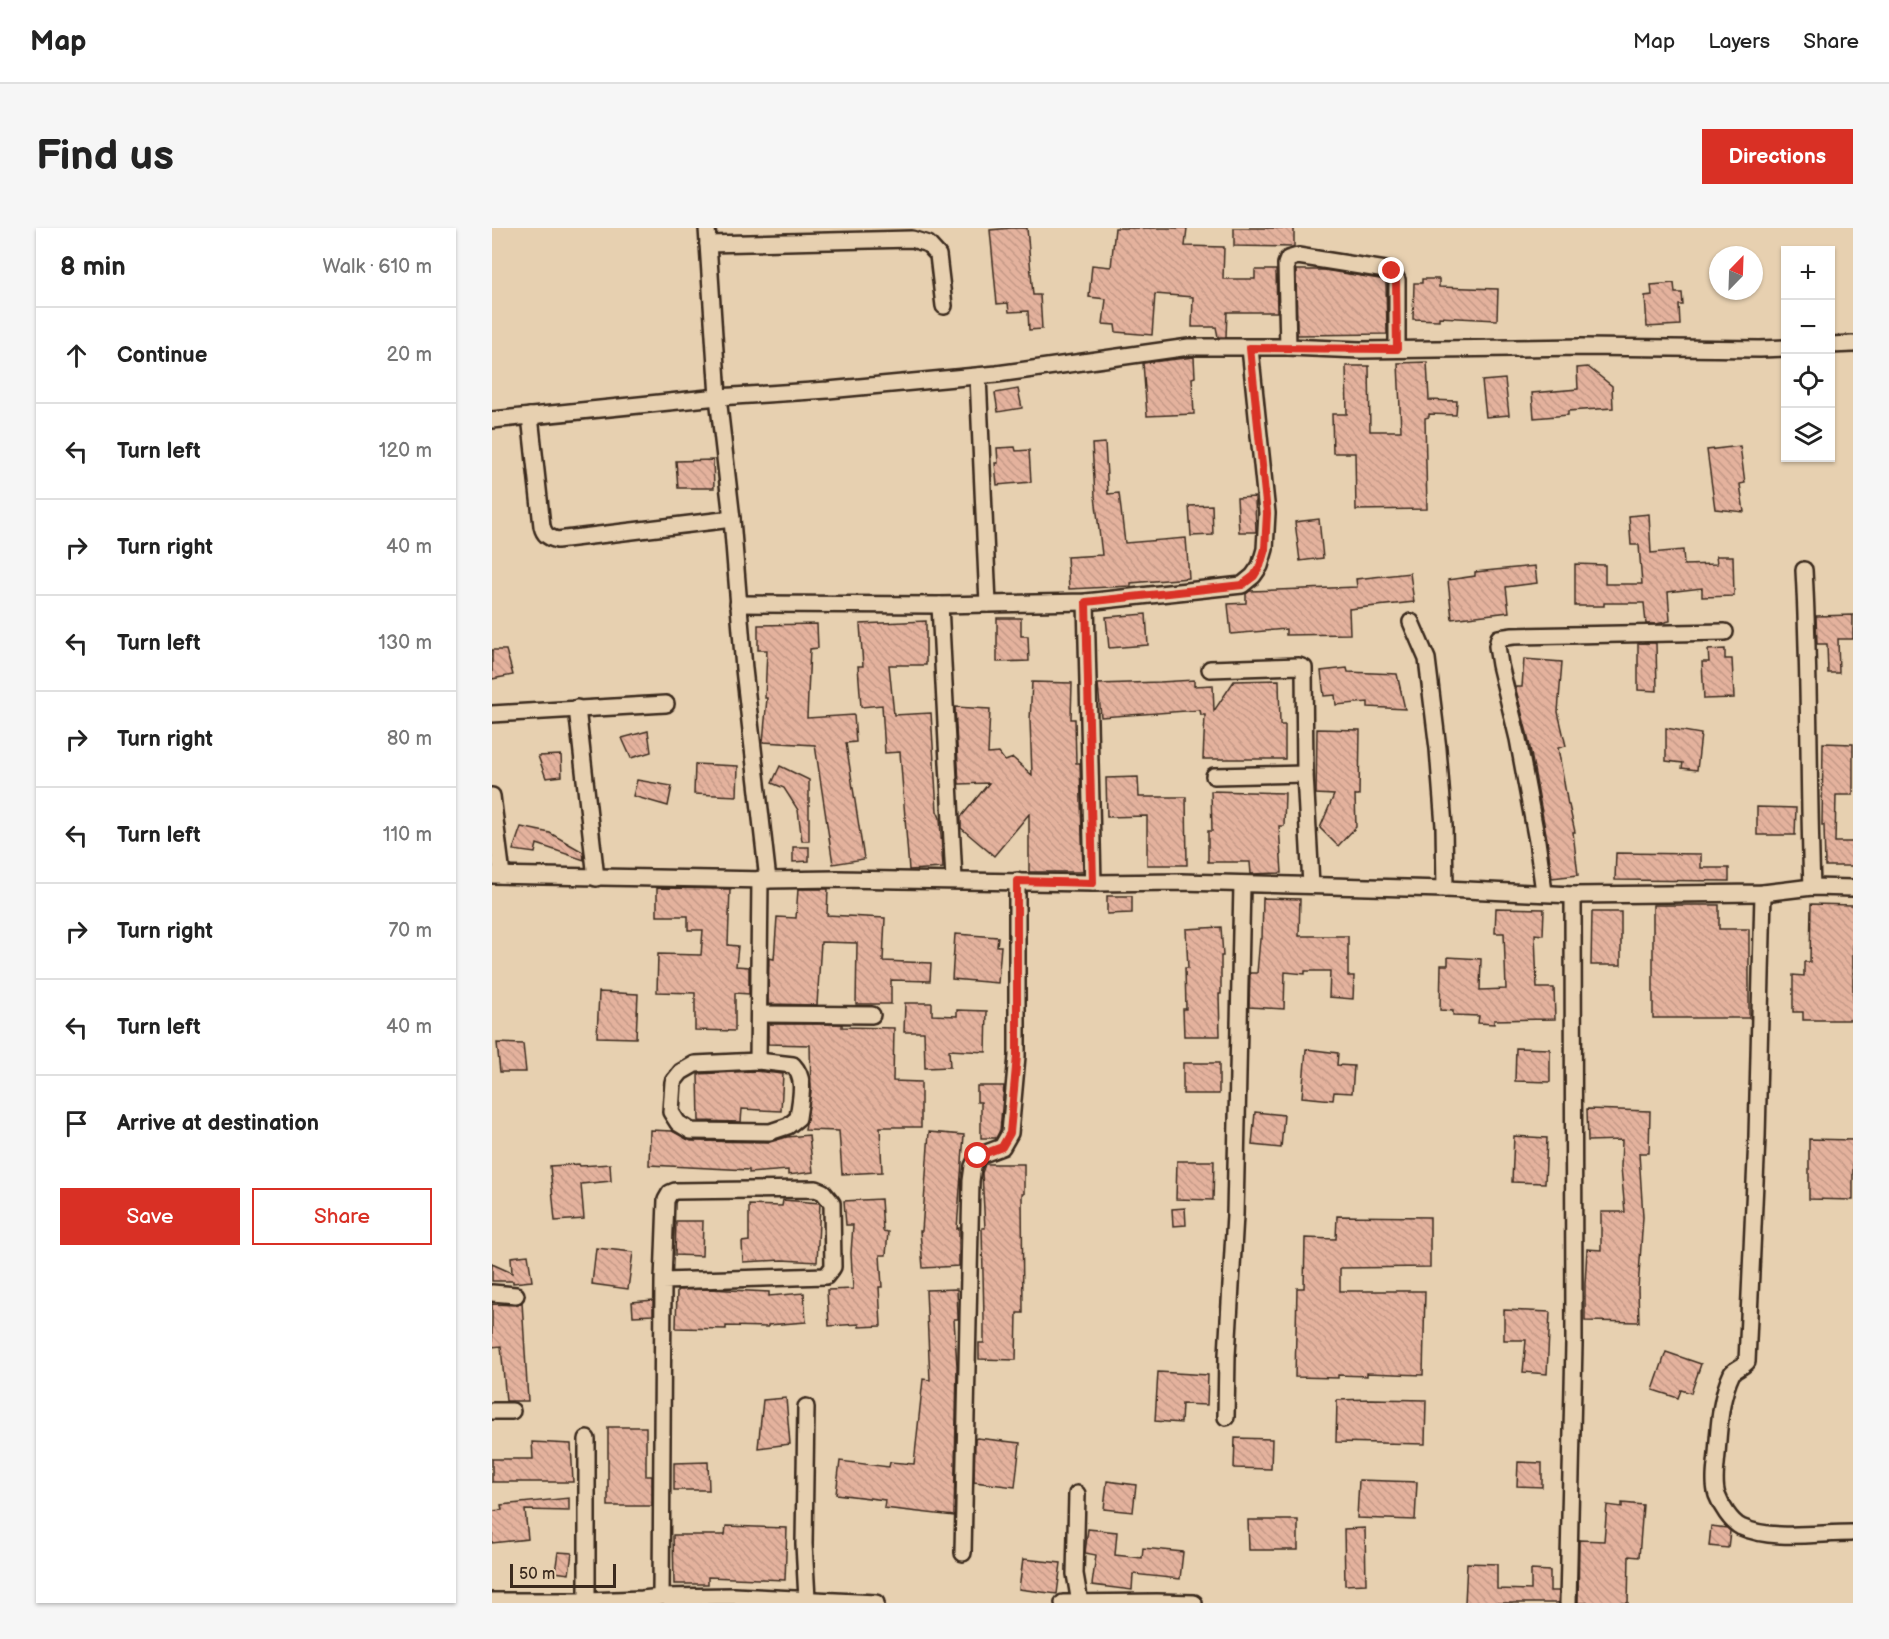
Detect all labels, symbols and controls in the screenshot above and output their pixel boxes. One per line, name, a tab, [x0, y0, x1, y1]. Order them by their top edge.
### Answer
text: Map	[30, 25, 86, 58]
text: Map	[1633, 29, 1675, 54]
text: Layers	[1708, 29, 1770, 54]
text: Share	[1803, 29, 1859, 54]
button: Directions	[1702, 129, 1853, 184]
text: Find us	[36, 131, 174, 182]
north arrow	[1709, 246, 1763, 300]
map controls	[1781, 246, 1835, 462]
button: +	[1781, 246, 1835, 300]
text: 8 min	[60, 252, 126, 283]
text: Walk · 610 m	[323, 255, 432, 279]
route end	[1378, 257, 1404, 283]
button: −	[1781, 300, 1835, 354]
icon: ahead	[60, 339, 93, 372]
text: Continue	[117, 342, 207, 369]
text: 20 m	[387, 343, 432, 367]
button: locate	[1781, 354, 1835, 408]
button: layers	[1781, 408, 1835, 462]
icon: left	[60, 435, 93, 468]
text: Turn left	[117, 438, 201, 465]
text: 120 m	[379, 439, 432, 463]
icon: right	[60, 531, 93, 564]
text: Turn right	[117, 534, 213, 561]
text: 40 m	[386, 535, 432, 559]
icon: left	[60, 627, 93, 660]
text: Turn left	[117, 630, 201, 657]
text: 130 m	[378, 631, 432, 655]
icon: right	[60, 723, 93, 756]
text: Turn right	[117, 726, 213, 753]
text: 80 m	[387, 727, 432, 751]
icon: left	[60, 819, 93, 852]
text: Turn left	[117, 822, 201, 849]
text: 110 m	[383, 823, 432, 847]
icon: right	[60, 915, 93, 948]
text: Turn right	[117, 918, 213, 945]
text: 70 m	[388, 919, 432, 943]
icon: left	[60, 1011, 93, 1044]
text: Turn left	[117, 1014, 201, 1041]
text: 40 m	[386, 1015, 432, 1039]
icon: arrive	[60, 1107, 93, 1140]
text: Arrive at destination	[117, 1110, 319, 1137]
route start	[964, 1142, 990, 1168]
button: Save	[60, 1188, 240, 1245]
button: Share	[252, 1188, 432, 1245]
scale bar	[510, 1561, 616, 1588]
text: 50 m	[519, 1565, 555, 1584]

